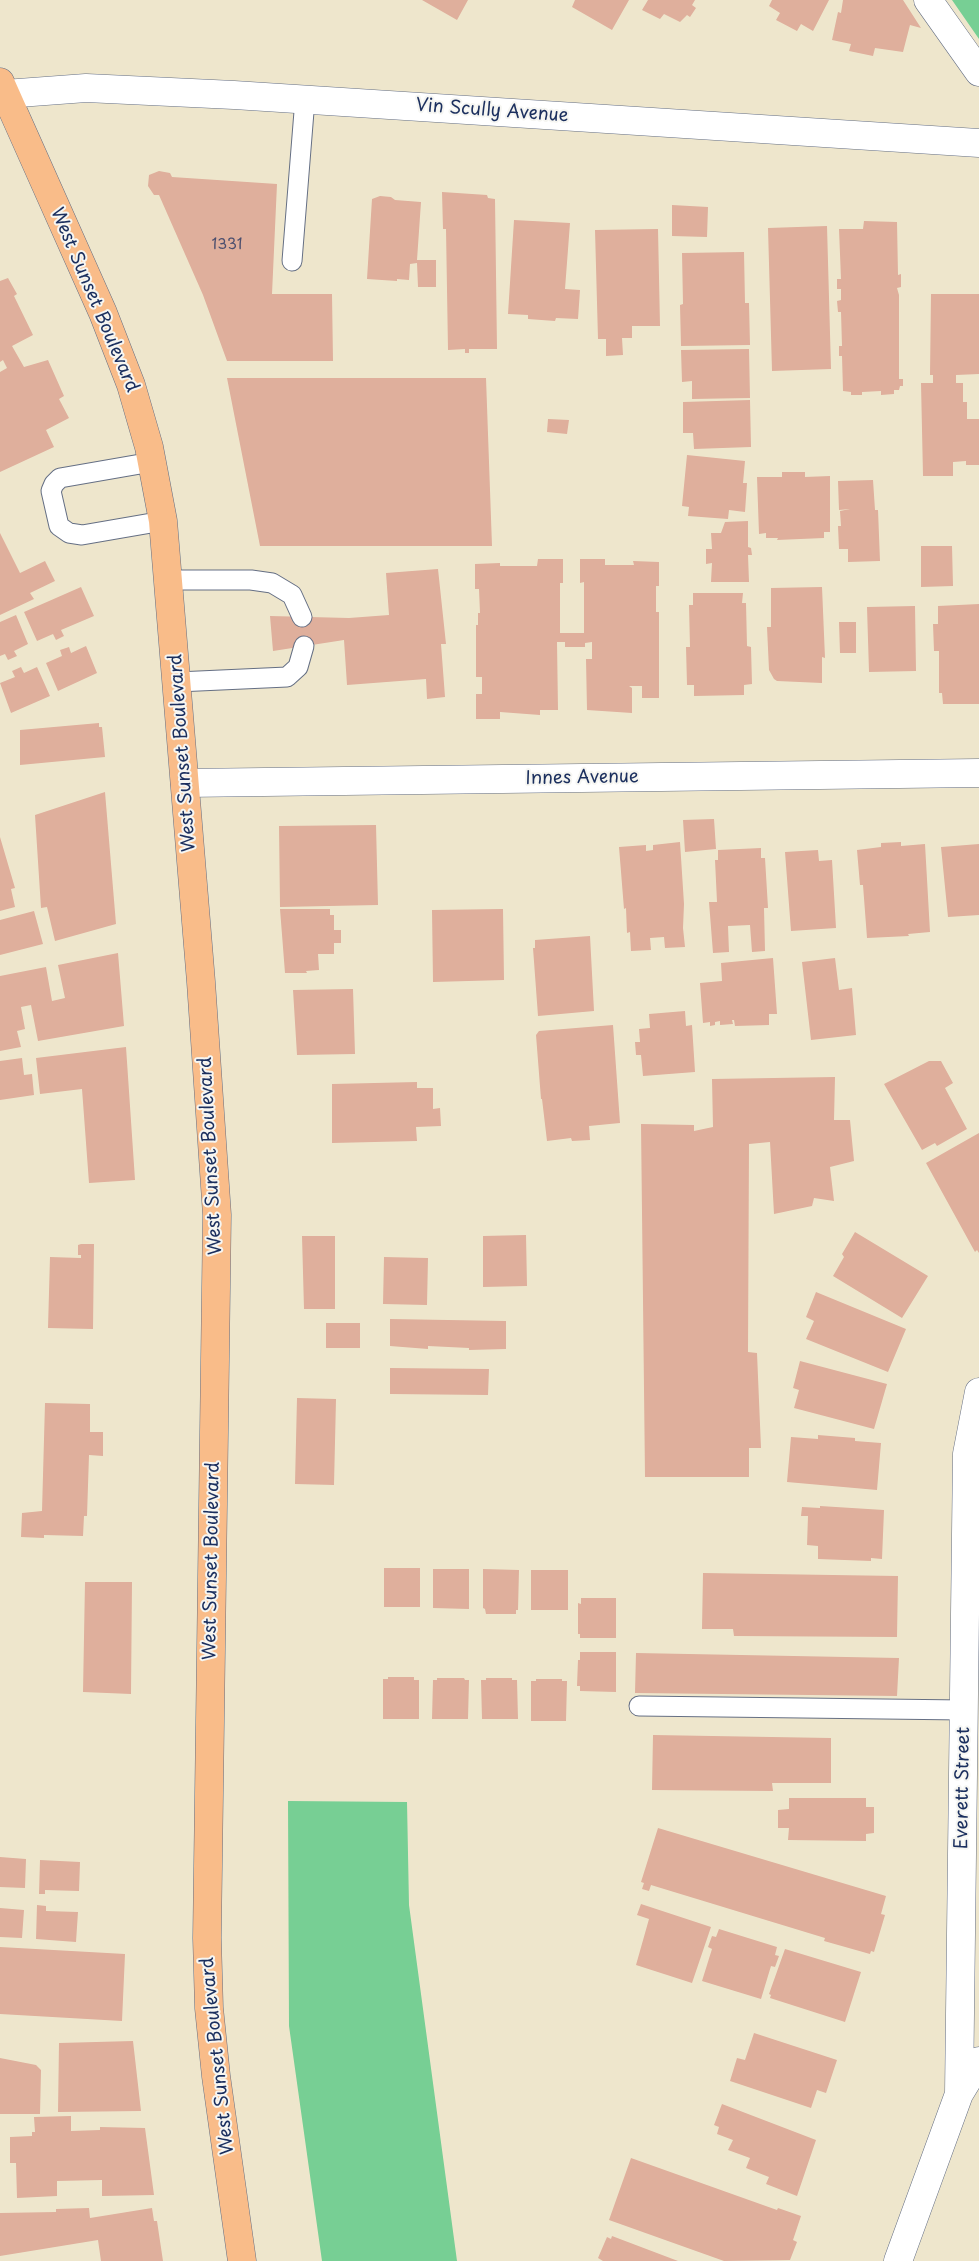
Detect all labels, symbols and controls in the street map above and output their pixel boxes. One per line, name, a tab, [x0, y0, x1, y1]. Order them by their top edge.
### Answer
street label: Vin Scully Avenue	[415, 95, 569, 127]
street label: West Sunset Boulevard	[45, 205, 143, 395]
house number: 1331	[211, 236, 243, 254]
street label: West Sunset Boulevard	[165, 653, 201, 853]
street label: Innes Avenue	[525, 766, 639, 790]
street label: West Sunset Boulevard	[195, 1056, 227, 1256]
street label: West Sunset Boulevard	[199, 1462, 225, 1660]
street label: Everett Street	[951, 1727, 975, 1849]
street label: West Sunset Boulevard	[197, 1956, 239, 2156]

